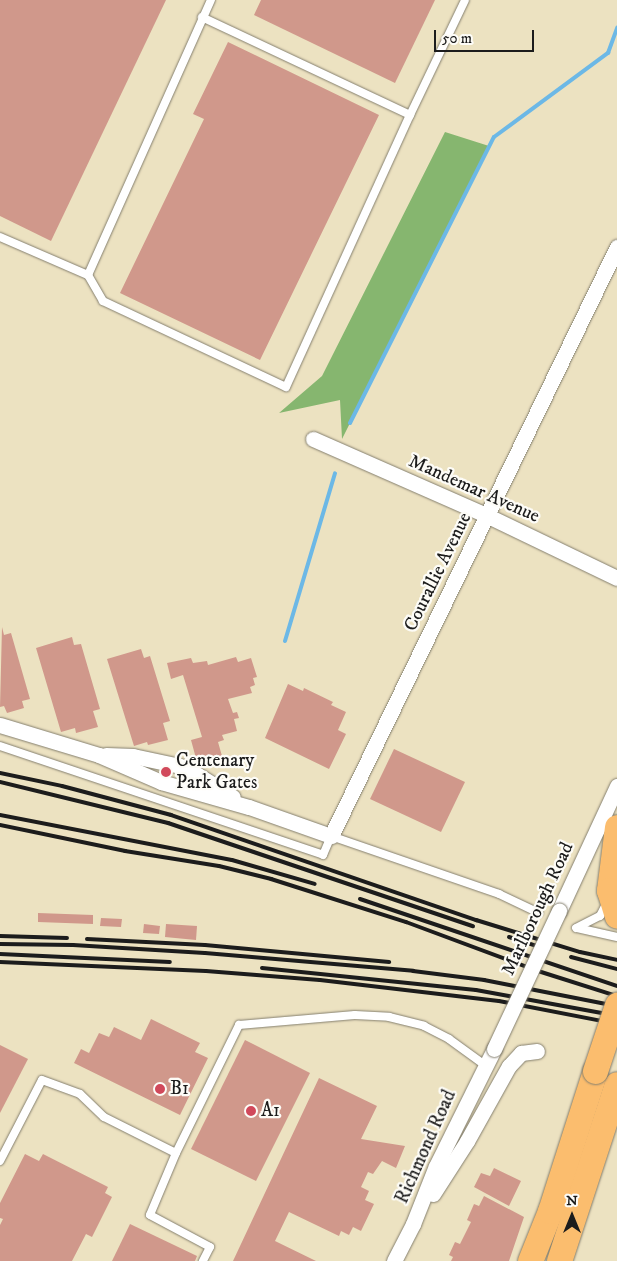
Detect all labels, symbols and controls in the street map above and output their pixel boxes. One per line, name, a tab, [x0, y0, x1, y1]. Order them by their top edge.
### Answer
scale bar	[437, 20, 537, 52]
text: 50 m	[442, 29, 472, 48]
street label: Mandemar Avenue	[405, 450, 543, 528]
street label: Courallie Avenue	[399, 509, 477, 635]
place label: Centenary Park Gates	[176, 750, 257, 794]
marker: Centenary Park Gates	[160, 766, 172, 778]
street label: Marlborough Road	[497, 839, 579, 979]
place label: B1	[170, 1078, 189, 1100]
marker: B1	[154, 1083, 166, 1095]
street label: Richmond Road	[391, 1087, 461, 1207]
place label: A1	[261, 1100, 280, 1122]
marker: A1	[245, 1105, 257, 1117]
north arrow	[547, 1191, 597, 1241]
text: N	[566, 1192, 578, 1210]

